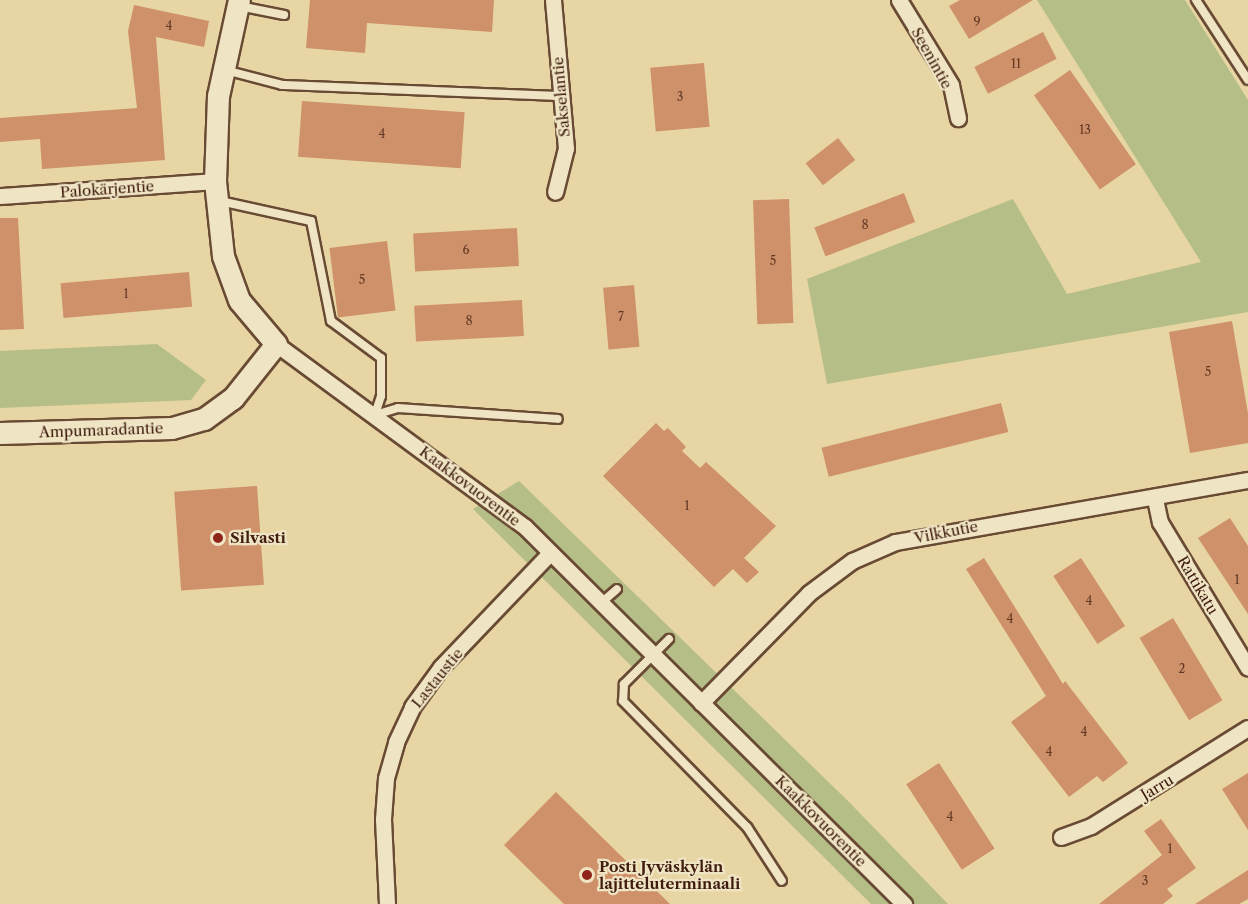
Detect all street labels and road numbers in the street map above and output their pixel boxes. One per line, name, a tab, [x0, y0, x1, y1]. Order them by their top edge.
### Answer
street label: Seenintie	[908, 24, 956, 92]
street label: Sakselantie	[549, 56, 573, 138]
street label: Palokärjentie	[59, 177, 155, 201]
street label: Ampumaradantie	[39, 419, 163, 441]
street label: Kaakkovuorentie	[416, 442, 524, 530]
street label: Vilkkutie	[913, 517, 979, 547]
street label: Rattikatu	[1174, 553, 1222, 617]
street label: Lastaustie	[408, 645, 466, 711]
street label: Jarru	[1137, 770, 1177, 804]
street label: Kaakkovuorentie	[772, 772, 870, 870]

